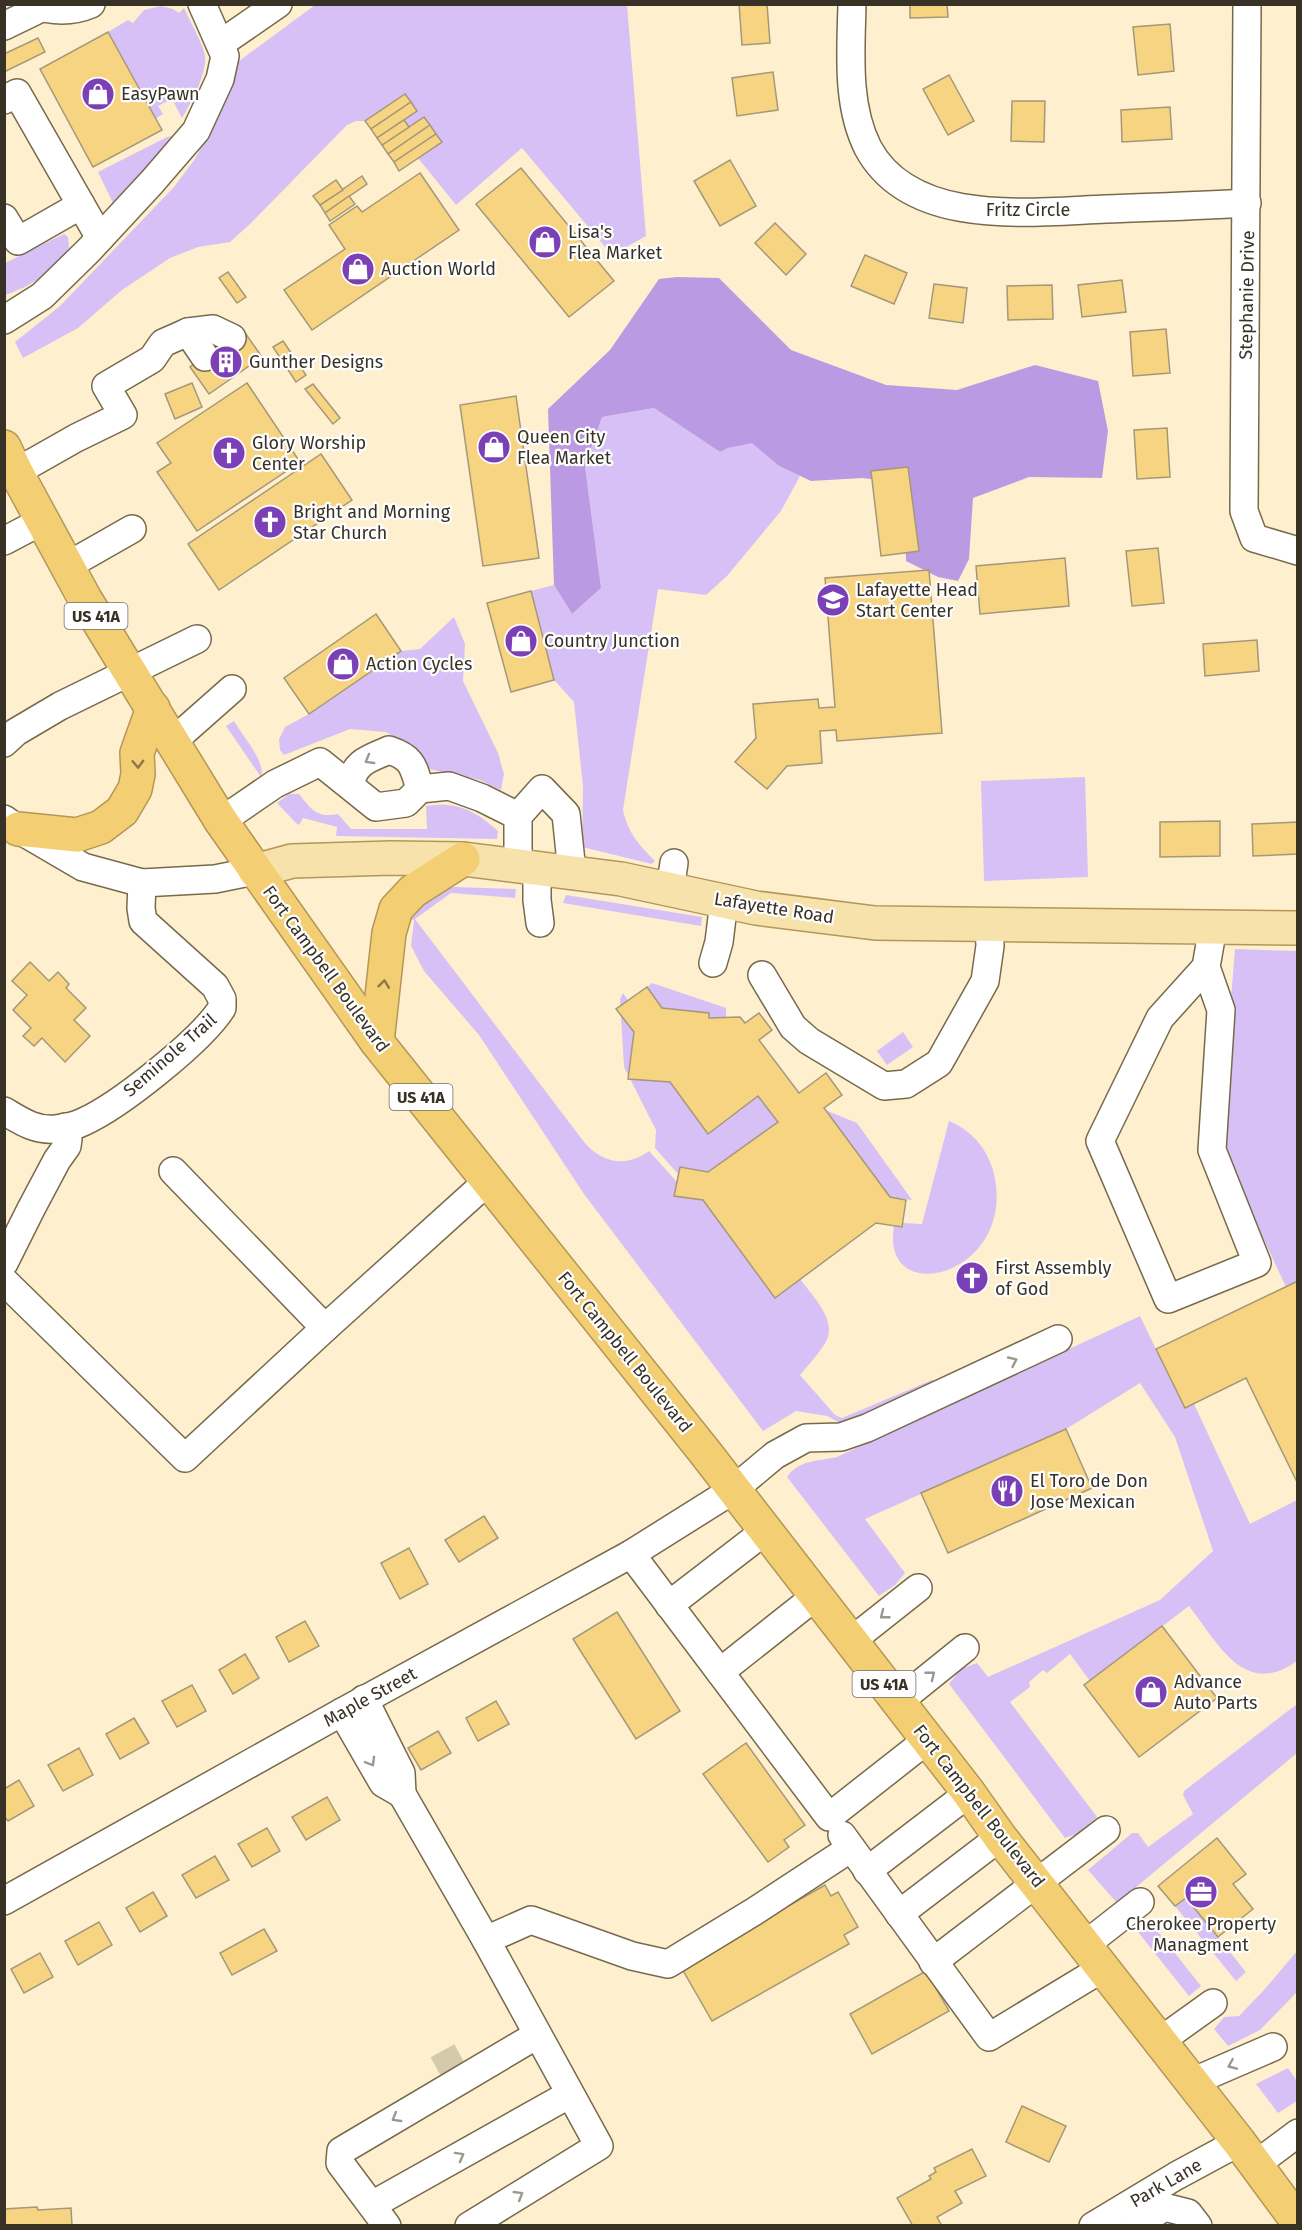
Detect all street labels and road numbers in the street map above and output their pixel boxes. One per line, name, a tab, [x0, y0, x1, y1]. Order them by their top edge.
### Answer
street label: Fritz Circle	[986, 199, 1070, 221]
street label: Stephanie Drive	[1235, 230, 1259, 360]
road number: US 41A	[64, 603, 128, 629]
street label: Fort Campbell Boulevard	[258, 881, 394, 1057]
street label: Lafayette Road	[712, 888, 836, 928]
street label: Seminole Trail	[119, 1009, 221, 1101]
road number: US 41A	[390, 1084, 452, 1110]
street label: Fort Campbell Boulevard	[553, 1267, 697, 1437]
street label: Maple Street	[320, 1662, 421, 1732]
road number: US 41A	[852, 1671, 916, 1697]
street label: Fort Campbell Boulevard	[908, 1720, 1050, 1892]
street label: Park Lane	[1126, 2154, 1206, 2212]

